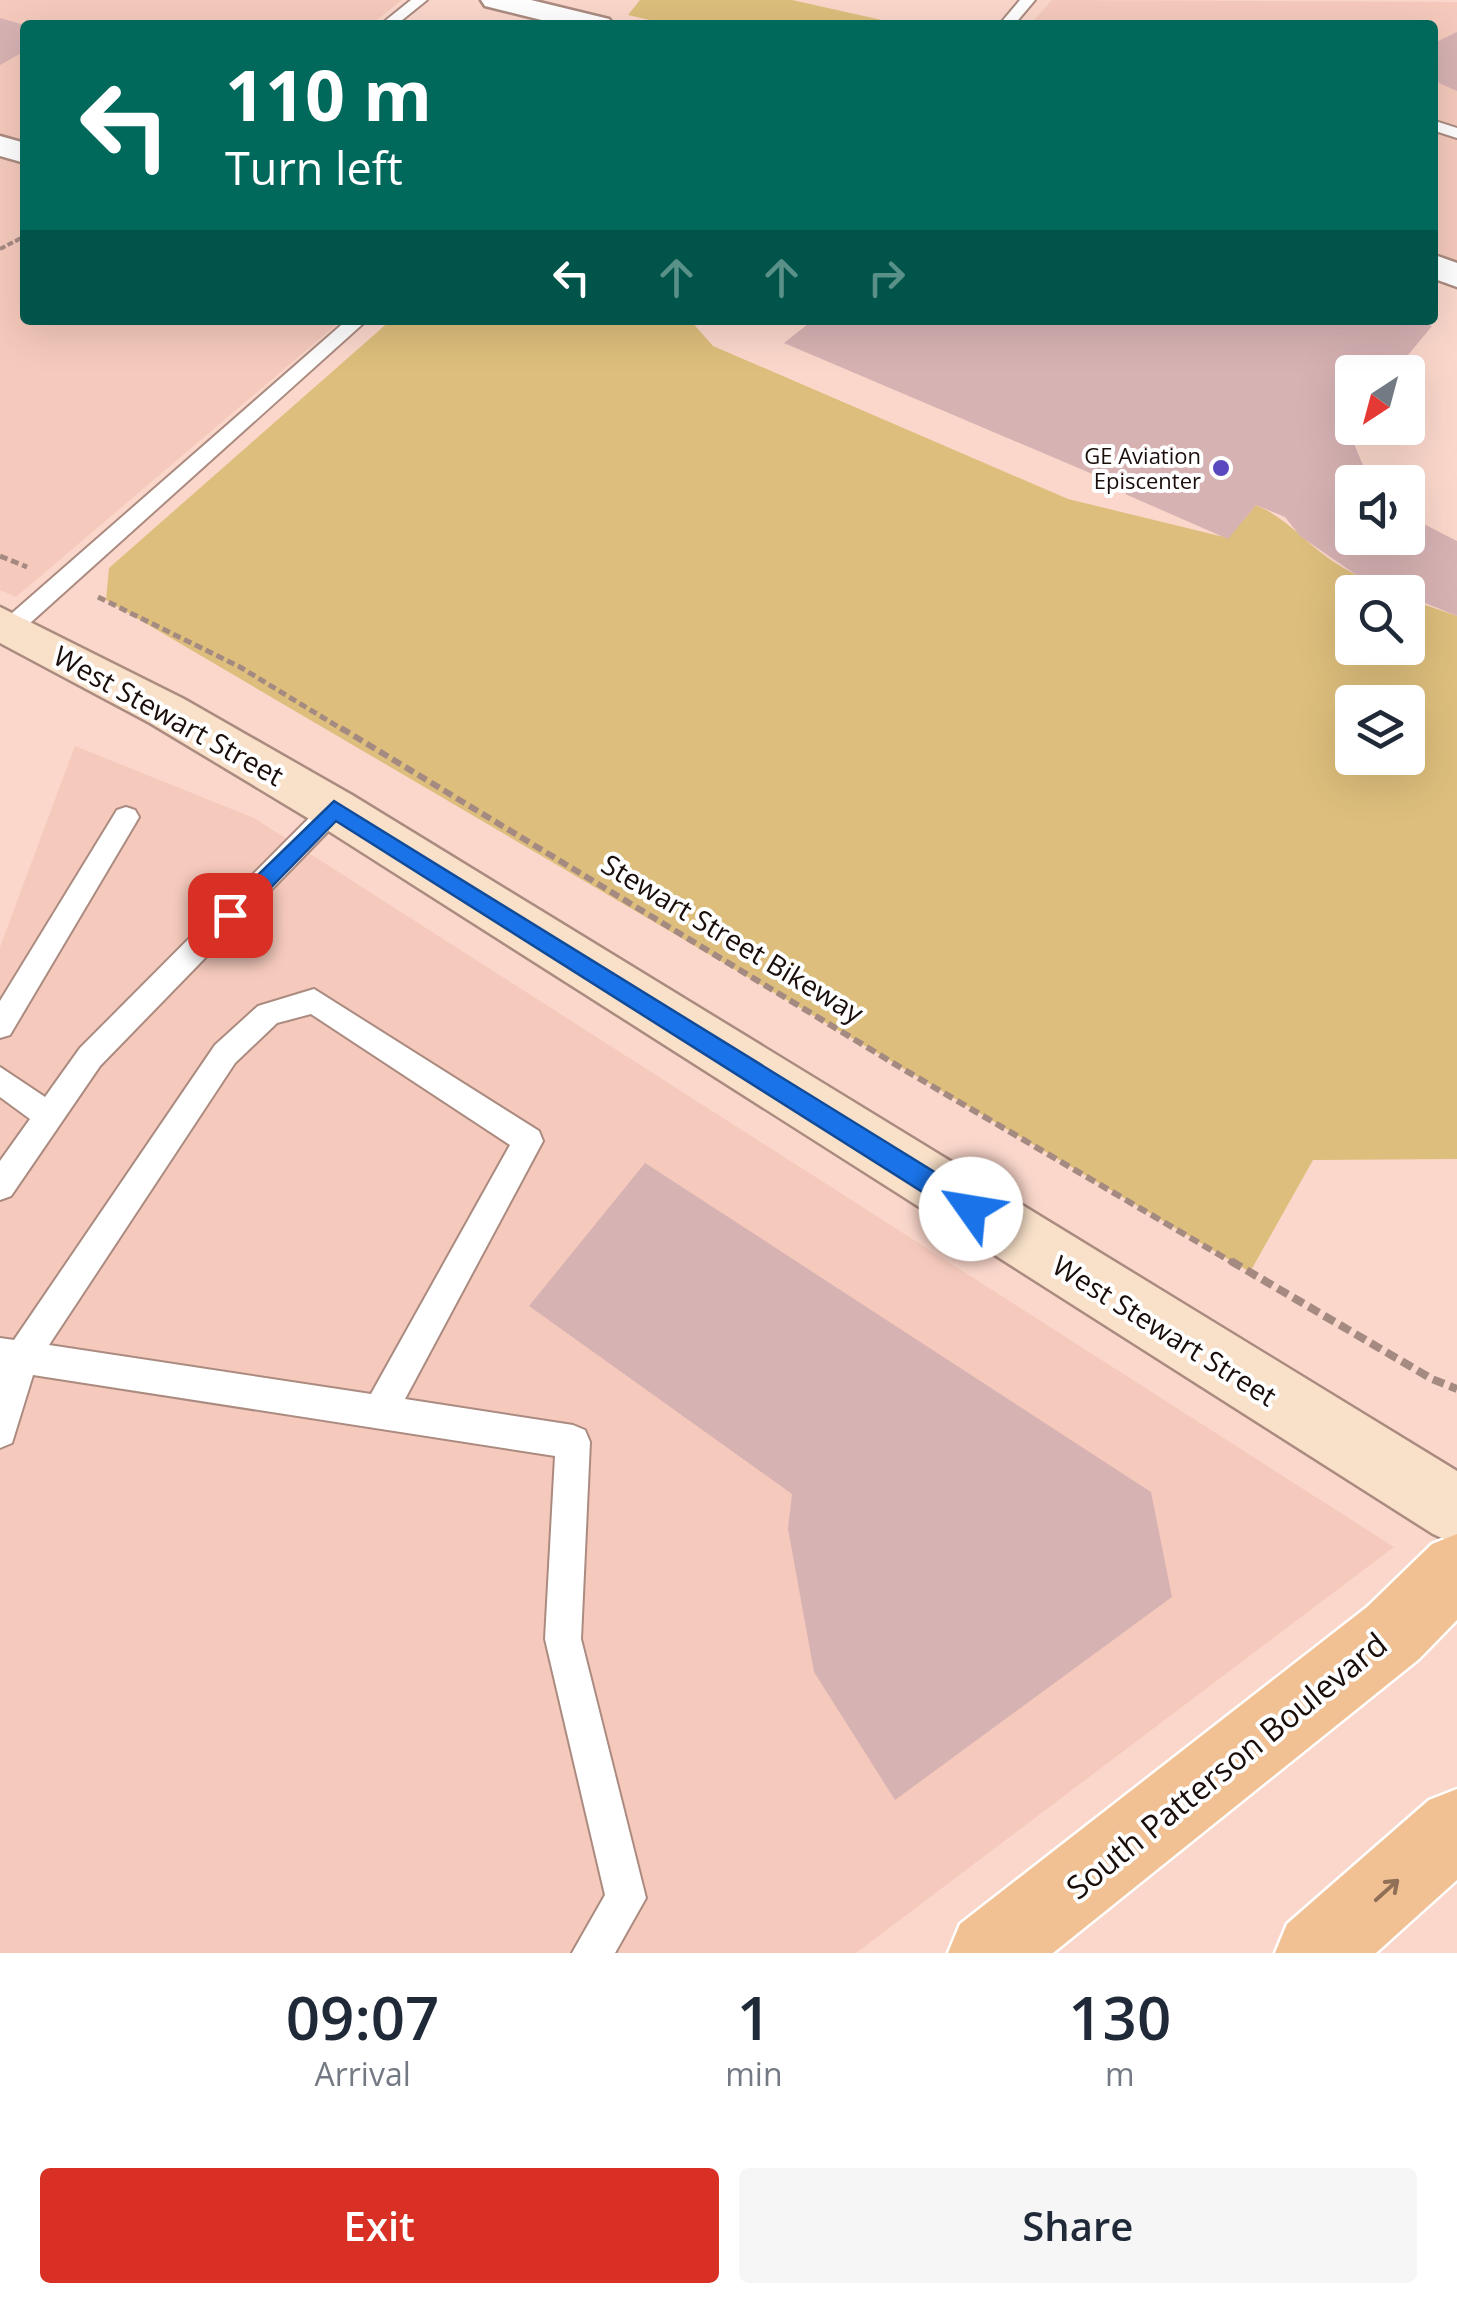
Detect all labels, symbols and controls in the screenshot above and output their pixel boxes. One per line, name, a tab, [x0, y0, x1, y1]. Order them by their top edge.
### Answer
text: 110 m	[225, 46, 432, 142]
icon: left	[60, 60, 190, 190]
text: Turn left	[225, 137, 403, 198]
icon: left	[544, 250, 599, 305]
icon: ahead	[649, 250, 704, 305]
icon: ahead	[754, 250, 809, 305]
icon: right	[859, 250, 914, 305]
north arrow	[1335, 355, 1425, 445]
map controls	[1335, 355, 1425, 775]
place label: GE Aviation Episcenter	[1084, 440, 1201, 495]
marker: GE Aviation Episcenter	[1210, 457, 1232, 479]
button: sound	[1335, 465, 1425, 555]
button: search	[1335, 575, 1425, 665]
street label: West Stewart Street	[47, 636, 291, 794]
button: layers	[1335, 685, 1425, 775]
street label: Stewart Street Bikeway	[595, 845, 872, 1032]
pin	[188, 873, 273, 958]
icon: arrive	[203, 888, 258, 943]
position arrow	[919, 1157, 1023, 1261]
street label: West Stewart Street	[1046, 1246, 1284, 1414]
street label: South Patterson Boulevard	[1057, 1622, 1395, 1908]
one-way arrow	[1373, 1880, 1399, 1902]
text: 09:07	[286, 1976, 439, 2058]
text: 1	[737, 1976, 771, 2058]
text: 130	[1068, 1976, 1171, 2058]
text: Arrival	[314, 2052, 411, 2095]
text: min	[725, 2052, 783, 2095]
text: m	[1105, 2052, 1135, 2095]
button: Exit	[40, 2168, 719, 2283]
button: Share	[739, 2168, 1417, 2283]

